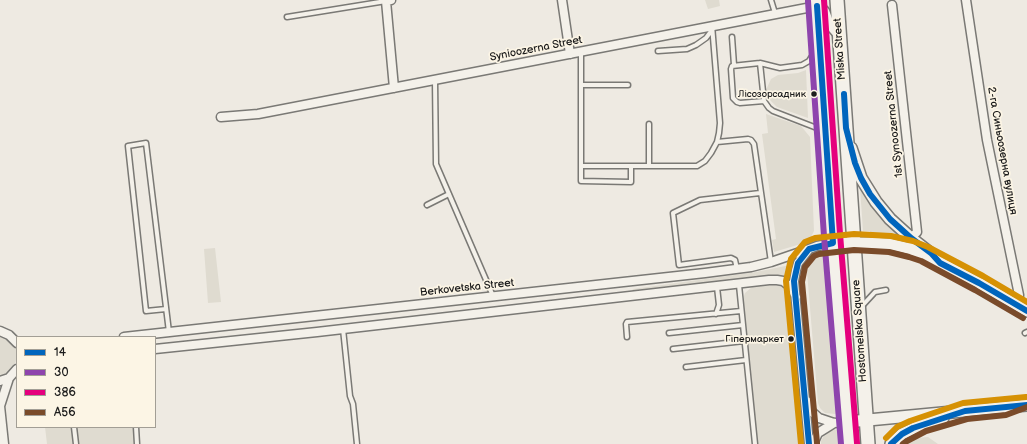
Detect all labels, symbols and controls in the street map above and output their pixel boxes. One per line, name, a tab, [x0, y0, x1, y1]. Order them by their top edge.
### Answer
street label: Miska Street	[831, 18, 849, 80]
street label: Synioozerna Street	[489, 34, 583, 64]
street label: 1st Synoozerna Street	[882, 70, 906, 178]
street label: 2-га Синьоозерна вулиця	[984, 86, 1020, 216]
place label: Лісозорсадник	[738, 88, 806, 100]
marker: Лісозорсадник	[809, 89, 819, 99]
street label: Berkovetska Street	[419, 277, 515, 299]
street label: Hostomelska Square	[850, 279, 870, 383]
place label: Гіпермаркет	[725, 333, 784, 345]
marker: Гіпермаркет	[786, 334, 796, 344]
legend	[16, 336, 156, 428]
text: 14	[54, 345, 66, 360]
text: 30	[54, 365, 68, 380]
text: 386	[54, 385, 76, 400]
text: А56	[54, 405, 75, 420]

